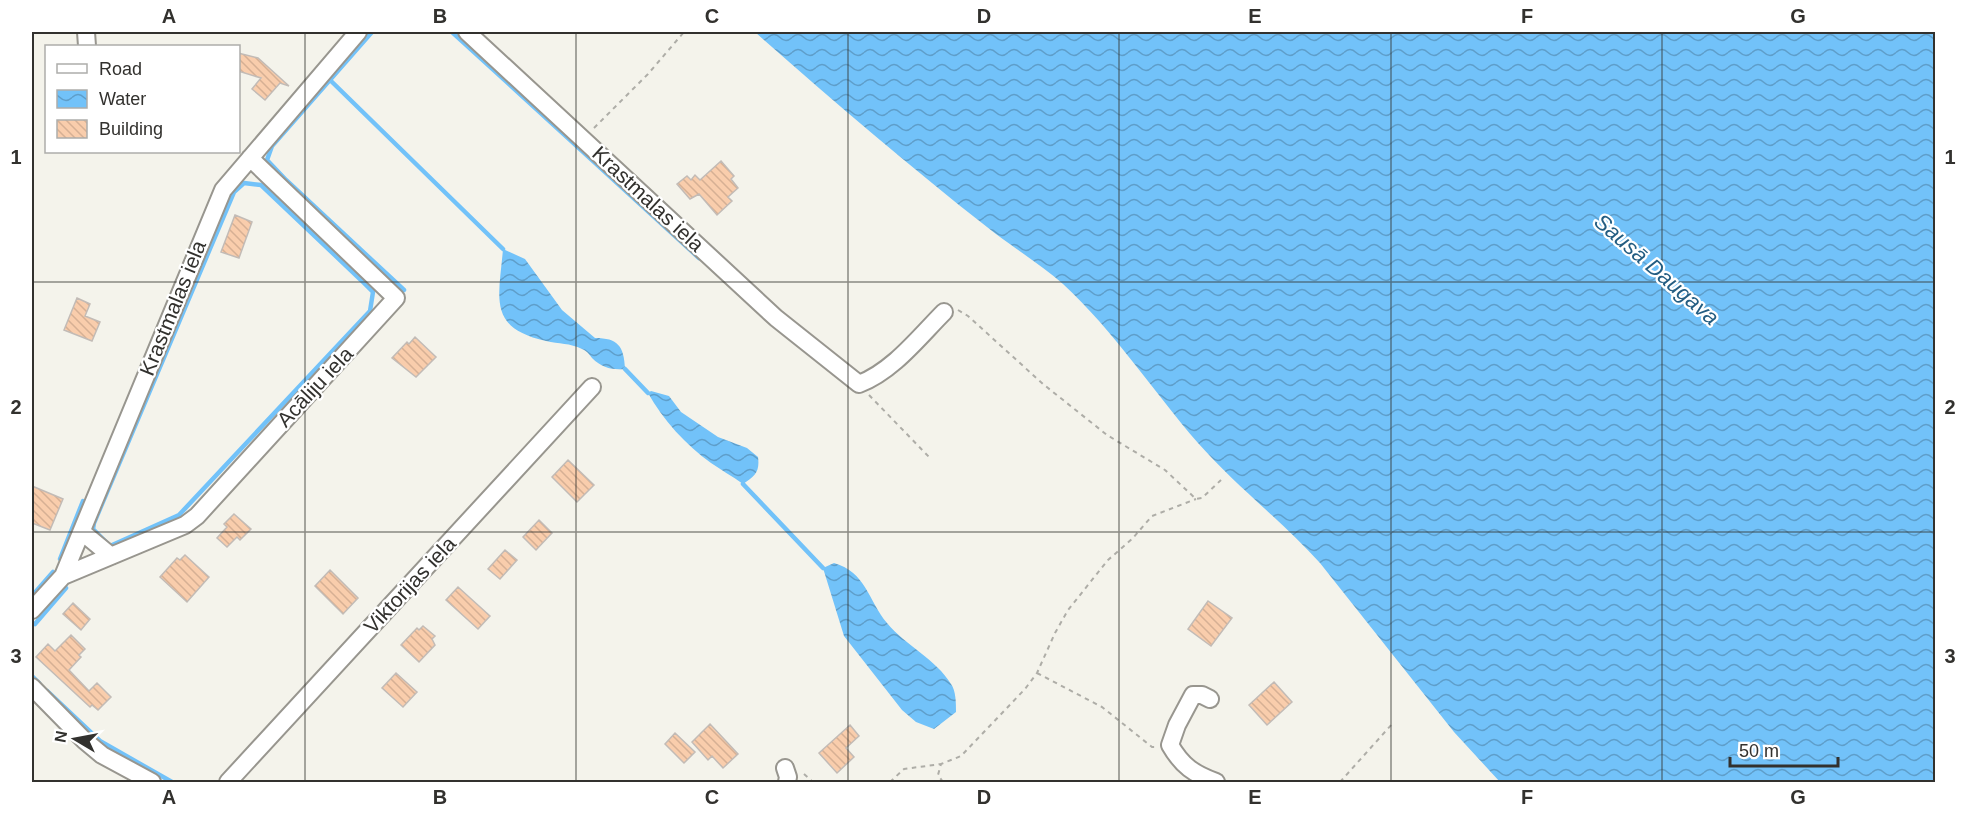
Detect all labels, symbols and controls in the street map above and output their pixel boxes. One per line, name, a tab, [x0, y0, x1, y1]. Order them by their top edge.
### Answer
text: A	[162, 5, 176, 27]
text: B	[433, 5, 447, 27]
text: C	[705, 5, 719, 27]
text: D	[977, 5, 991, 27]
text: E	[1248, 5, 1262, 27]
text: F	[1521, 5, 1533, 27]
text: G	[1790, 5, 1806, 27]
legend	[45, 45, 240, 153]
text: Road	[99, 59, 142, 79]
text: Water	[99, 89, 146, 109]
text: Building	[99, 119, 163, 139]
street label: Krastmalas iela	[588, 141, 709, 256]
text: 1	[10, 146, 22, 168]
text: 1	[1944, 146, 1956, 168]
water label: Sausā Daugava	[1589, 209, 1724, 330]
street label: Krastmalas iela	[135, 237, 210, 379]
street label: Acāliju iela	[272, 342, 357, 431]
text: 2	[10, 396, 22, 418]
text: 2	[1944, 396, 1956, 418]
street label: Viktorijas iela	[359, 531, 460, 638]
text: 3	[10, 645, 22, 667]
text: 3	[1944, 645, 1956, 667]
north arrow	[45, 709, 105, 769]
text: N	[51, 729, 70, 744]
scale bar	[1730, 730, 1838, 768]
text: 50 m	[1739, 741, 1779, 761]
text: A	[162, 786, 176, 808]
text: B	[433, 786, 447, 808]
text: C	[705, 786, 719, 808]
text: D	[977, 786, 991, 808]
text: E	[1248, 786, 1262, 808]
text: F	[1521, 786, 1533, 808]
text: G	[1790, 786, 1806, 808]

